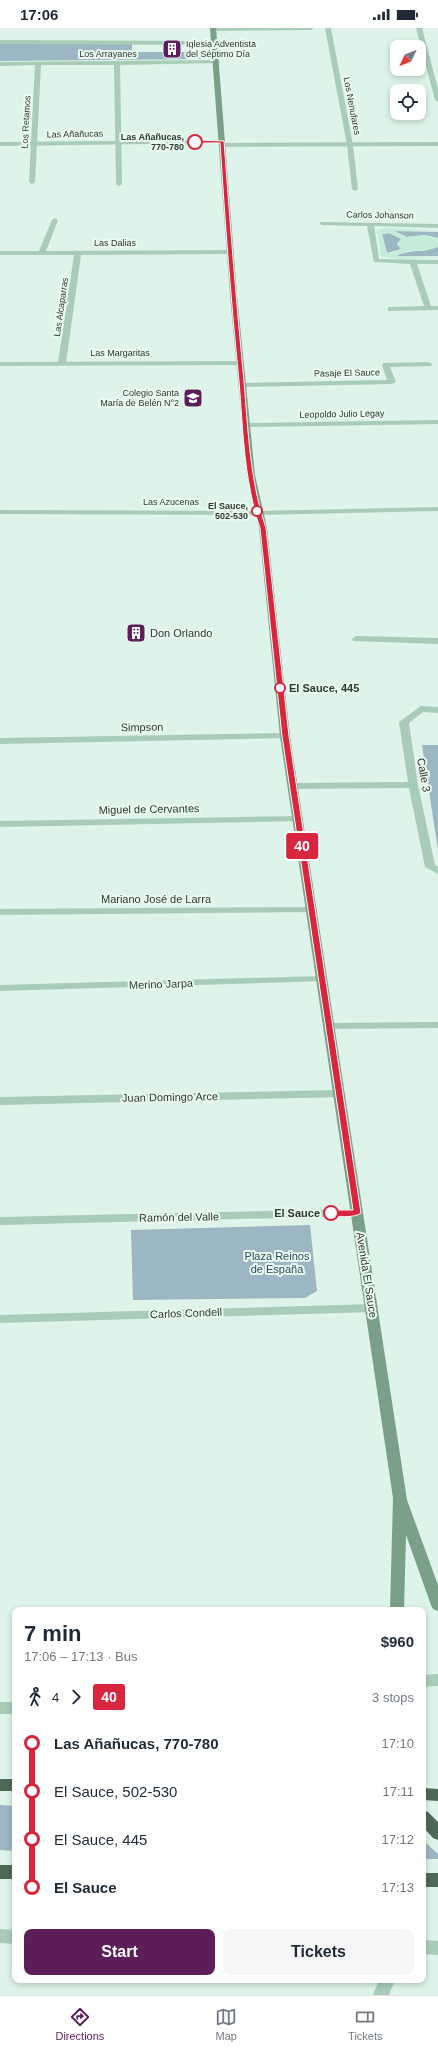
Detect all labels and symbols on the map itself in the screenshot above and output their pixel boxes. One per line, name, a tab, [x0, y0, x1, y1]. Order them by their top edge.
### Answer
building icon: Iglesia Adventista del Séptimo Día	[161, 38, 183, 60]
place label: Iglesia Adventista del Séptimo Día	[186, 39, 256, 59]
north arrow	[390, 40, 426, 76]
street label: Los Arrayanes	[79, 49, 137, 59]
street label: Los Nenufares	[342, 76, 363, 136]
street label: Los Retamos	[20, 95, 32, 149]
street label: Las Añañucas	[47, 128, 104, 139]
place label: Las Añañucas, 770-780	[121, 132, 184, 152]
marker: Las Añañucas, 770-780	[187, 134, 203, 150]
street label: Carlos Johanson	[346, 209, 414, 221]
street label: Las Dalias	[94, 238, 137, 248]
street label: Las Alcaparras	[52, 276, 70, 337]
street label: Las Margaritas	[90, 348, 150, 358]
street label: Pasaje El Sauce	[314, 367, 380, 379]
school or university icon: Colegio Santa María de Belén N°2	[182, 387, 204, 409]
place label: Colegio Santa María de Belén N°2	[100, 388, 179, 408]
street label: Leopoldo Julio Legay	[299, 408, 385, 420]
street label: Las Azucenas	[143, 497, 200, 507]
place label: El Sauce, 502-530	[208, 501, 248, 521]
marker: El Sauce, 502-530	[251, 505, 263, 517]
building icon: Don Orlando	[125, 622, 147, 644]
place label: Don Orlando	[150, 627, 212, 639]
marker: El Sauce, 445	[274, 682, 286, 694]
place label: El Sauce, 445	[289, 682, 359, 694]
street label: Simpson	[121, 721, 163, 733]
street label: Calle 3	[415, 757, 433, 793]
street label: Miguel de Cervantes	[98, 802, 200, 816]
line badge: 40	[284, 833, 320, 859]
street label: Mariano José de Larra	[101, 893, 212, 905]
street label: Merino Jarpa	[129, 977, 194, 991]
street label: Juan Domingo Arce	[122, 1090, 218, 1104]
marker: El Sauce	[323, 1205, 339, 1221]
place label: El Sauce	[274, 1207, 320, 1219]
street label: Ramón del Valle	[139, 1210, 219, 1224]
street label: Avenida El Sauce	[354, 1231, 380, 1319]
park label: Plaza Reinos de España	[245, 1250, 310, 1275]
street label: Carlos Condell	[150, 1306, 222, 1320]

